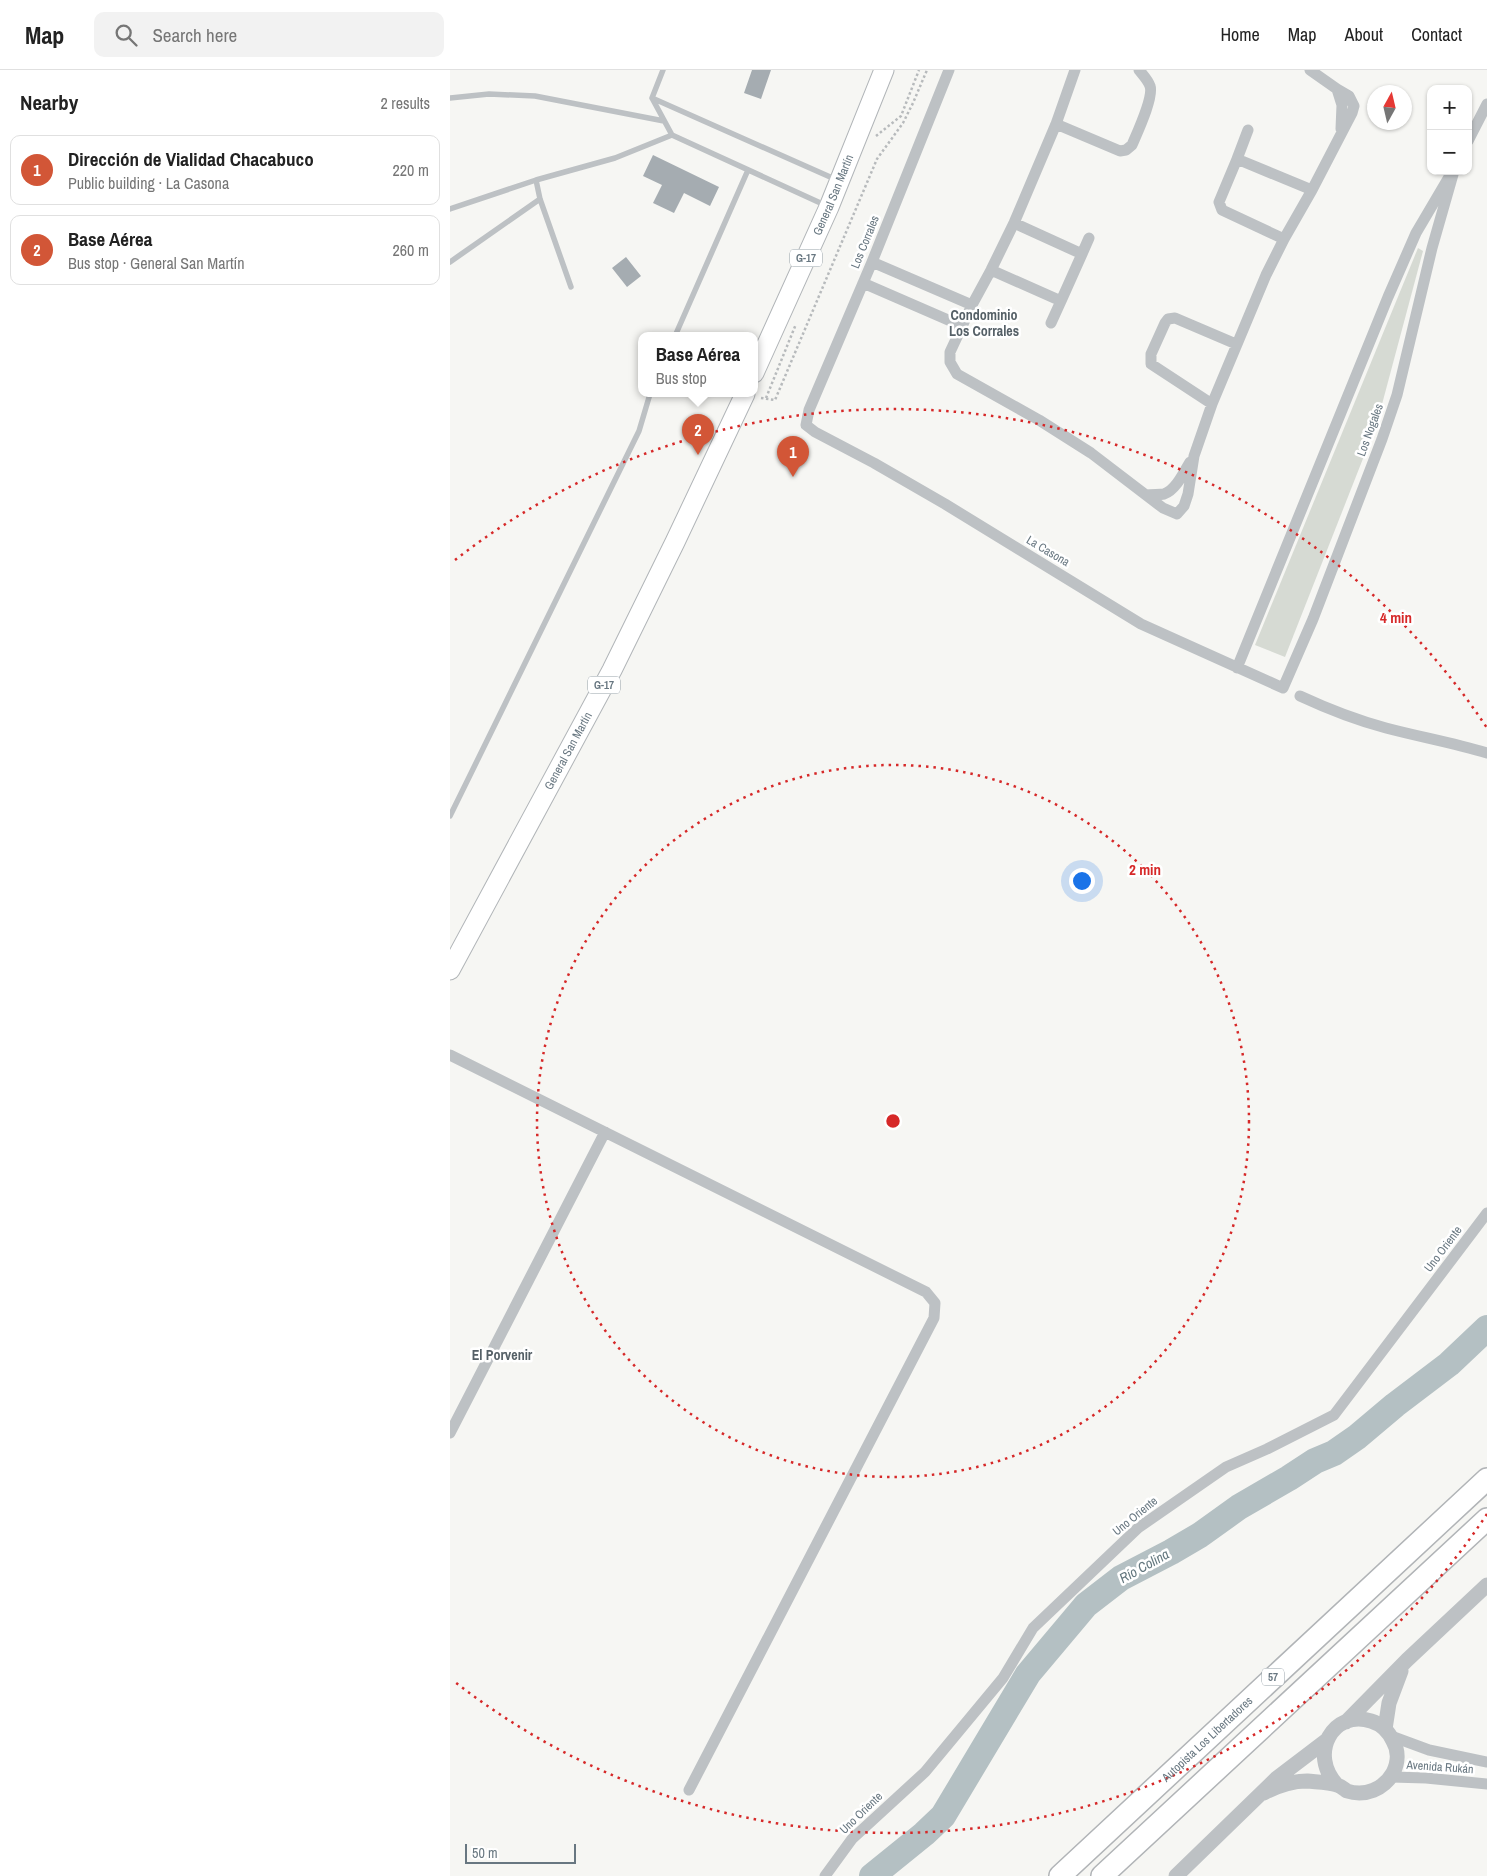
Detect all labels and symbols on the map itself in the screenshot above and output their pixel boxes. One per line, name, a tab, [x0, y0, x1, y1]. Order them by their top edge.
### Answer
north arrow	[1367, 85, 1412, 130]
street label: General San Martín	[809, 152, 857, 238]
street label: Los Corrales	[847, 213, 883, 271]
road number: G-17	[790, 250, 822, 267]
district label: Condominio Los Corrales	[949, 306, 1019, 340]
street label: Los Nogales	[1353, 401, 1387, 458]
pin: 2	[682, 414, 714, 455]
pin: 1	[777, 436, 809, 477]
street label: La Casona	[1023, 532, 1073, 570]
text: 4 min	[1380, 607, 1412, 628]
road number: G-17	[588, 676, 620, 694]
street label: General San Martín	[541, 709, 596, 793]
text: 2 min	[1129, 859, 1161, 880]
your location	[1069, 868, 1095, 894]
centre of rings	[884, 1112, 902, 1130]
street label: Uno Oriente	[1420, 1223, 1466, 1275]
district label: El Porvenir	[472, 1346, 533, 1364]
street label: Uno Oriente	[1109, 1493, 1161, 1539]
water label: Río Colina	[1116, 1545, 1172, 1587]
road number: 57	[1262, 1668, 1284, 1685]
street label: Autopista Los Libertadores	[1158, 1693, 1256, 1786]
street label: Avenida Rukán	[1405, 1757, 1474, 1777]
street label: Uno Oriente	[836, 1789, 886, 1837]
scale bar	[465, 1841, 576, 1864]

